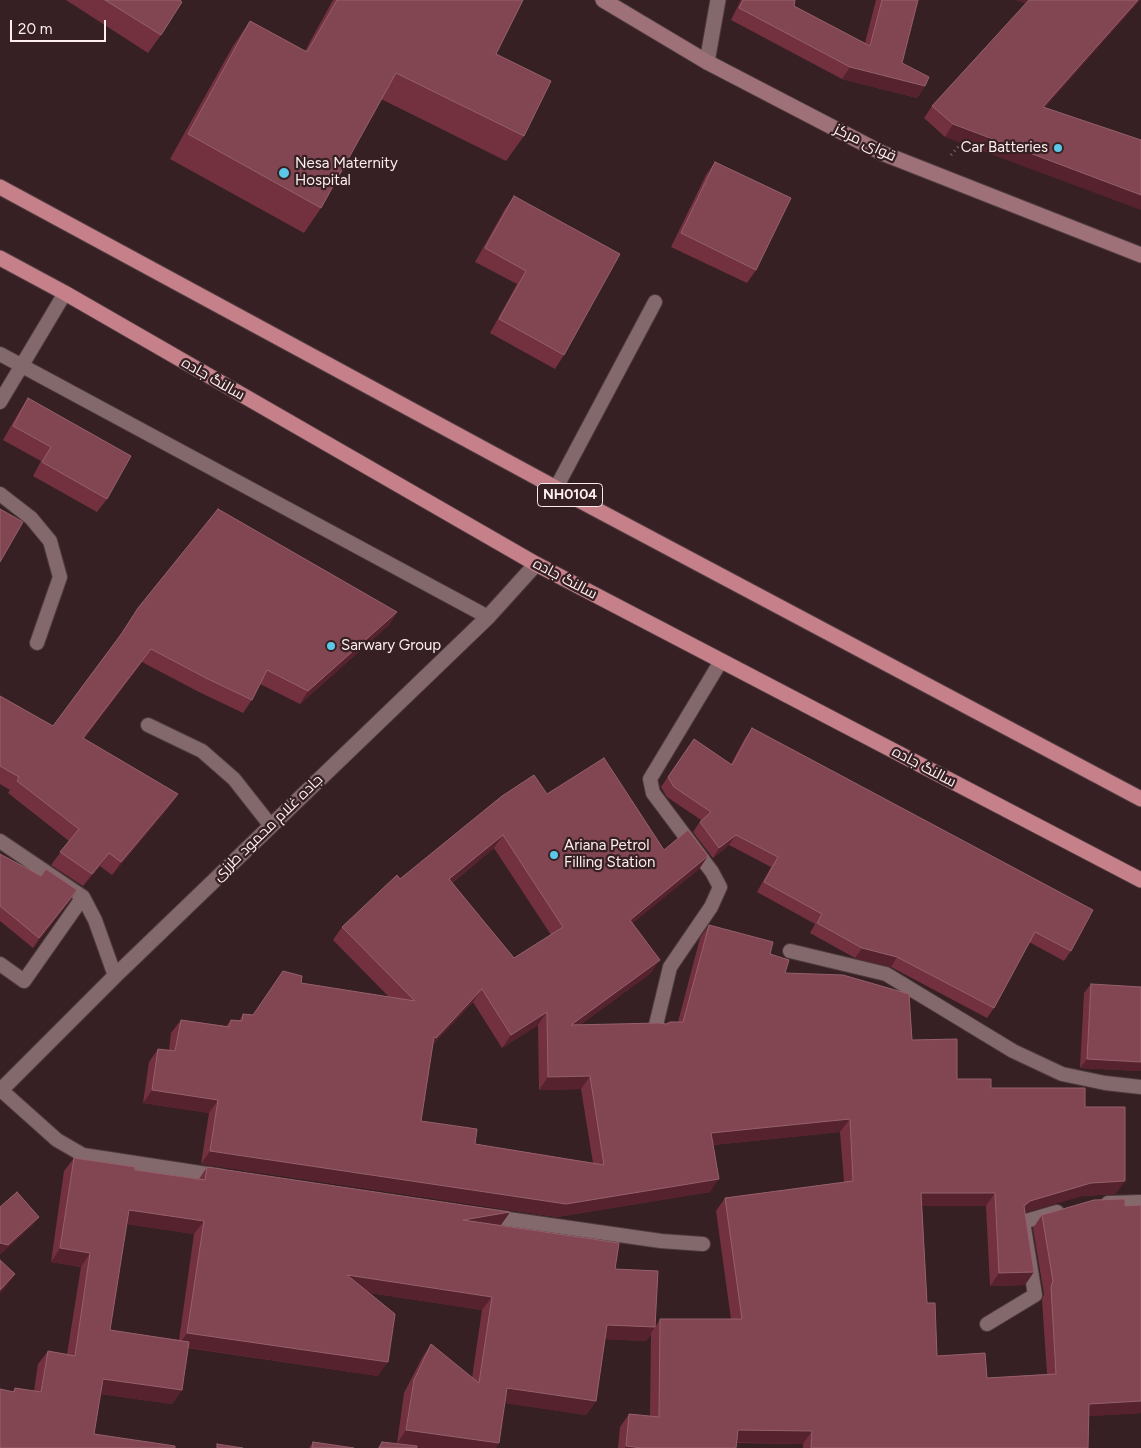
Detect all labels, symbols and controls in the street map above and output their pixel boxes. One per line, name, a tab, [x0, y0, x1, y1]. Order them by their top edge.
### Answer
scale bar	[12, 10, 109, 42]
text: 20 m	[18, 20, 52, 38]
street label: قوای مرکز	[831, 120, 899, 166]
place label: Car Batteries	[961, 139, 1048, 157]
marker: Car Batteries	[1052, 142, 1064, 154]
place label: Nesa Maternity Hospital	[295, 155, 398, 190]
marker: Nesa Maternity Hospital	[277, 166, 291, 180]
street label: سالنگ جاده	[178, 354, 248, 404]
road number: NH0104	[538, 484, 602, 506]
street label: سالنگ جاده	[530, 555, 600, 603]
place label: Sarwary Group	[341, 637, 441, 655]
marker: Sarwary Group	[325, 640, 337, 652]
street label: سالنگ جاده	[889, 743, 959, 791]
street label: جاده غلام‌ محمود طرزی	[209, 771, 327, 885]
place label: Ariana Petrol Filling Station	[564, 837, 655, 872]
marker: Ariana Petrol Filling Station	[548, 849, 560, 861]

